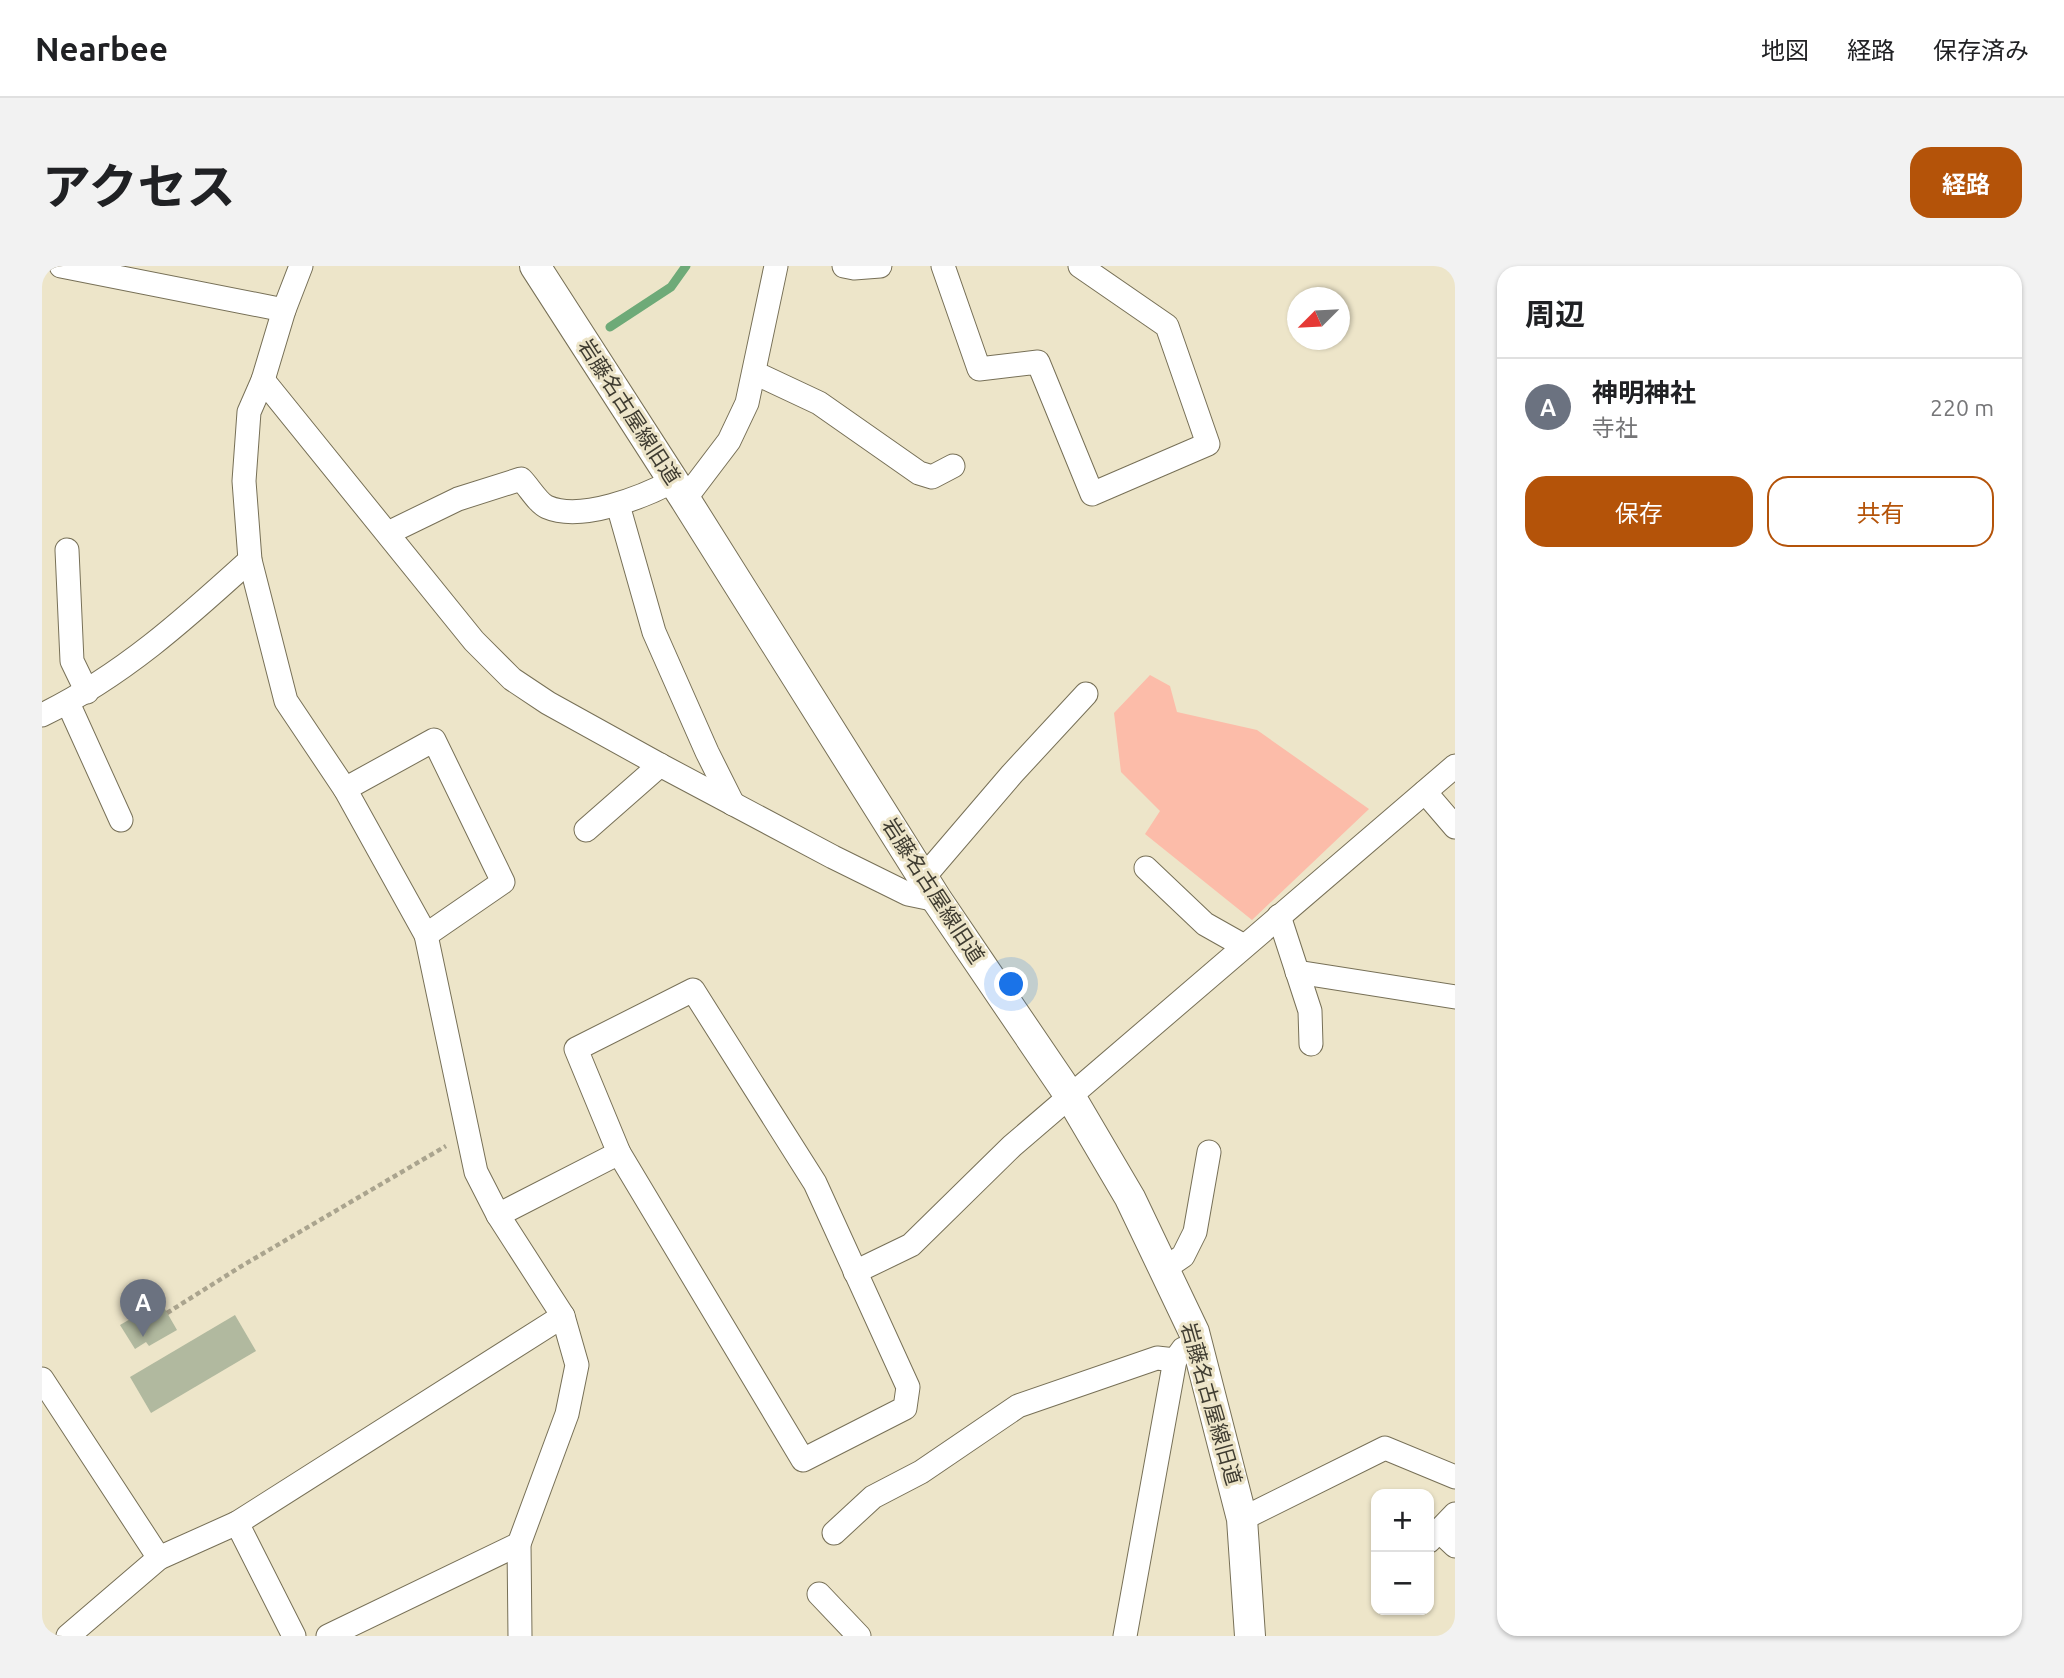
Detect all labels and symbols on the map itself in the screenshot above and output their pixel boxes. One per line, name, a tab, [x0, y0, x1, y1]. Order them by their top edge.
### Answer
north arrow	[1287, 287, 1350, 350]
street label: 岩藤名古屋線旧道	[574, 334, 686, 488]
street label: 岩藤名古屋線旧道	[878, 813, 990, 967]
your location	[994, 967, 1028, 1001]
pin: A	[120, 1279, 166, 1337]
street label: 岩藤名古屋線旧道	[1177, 1320, 1247, 1488]

